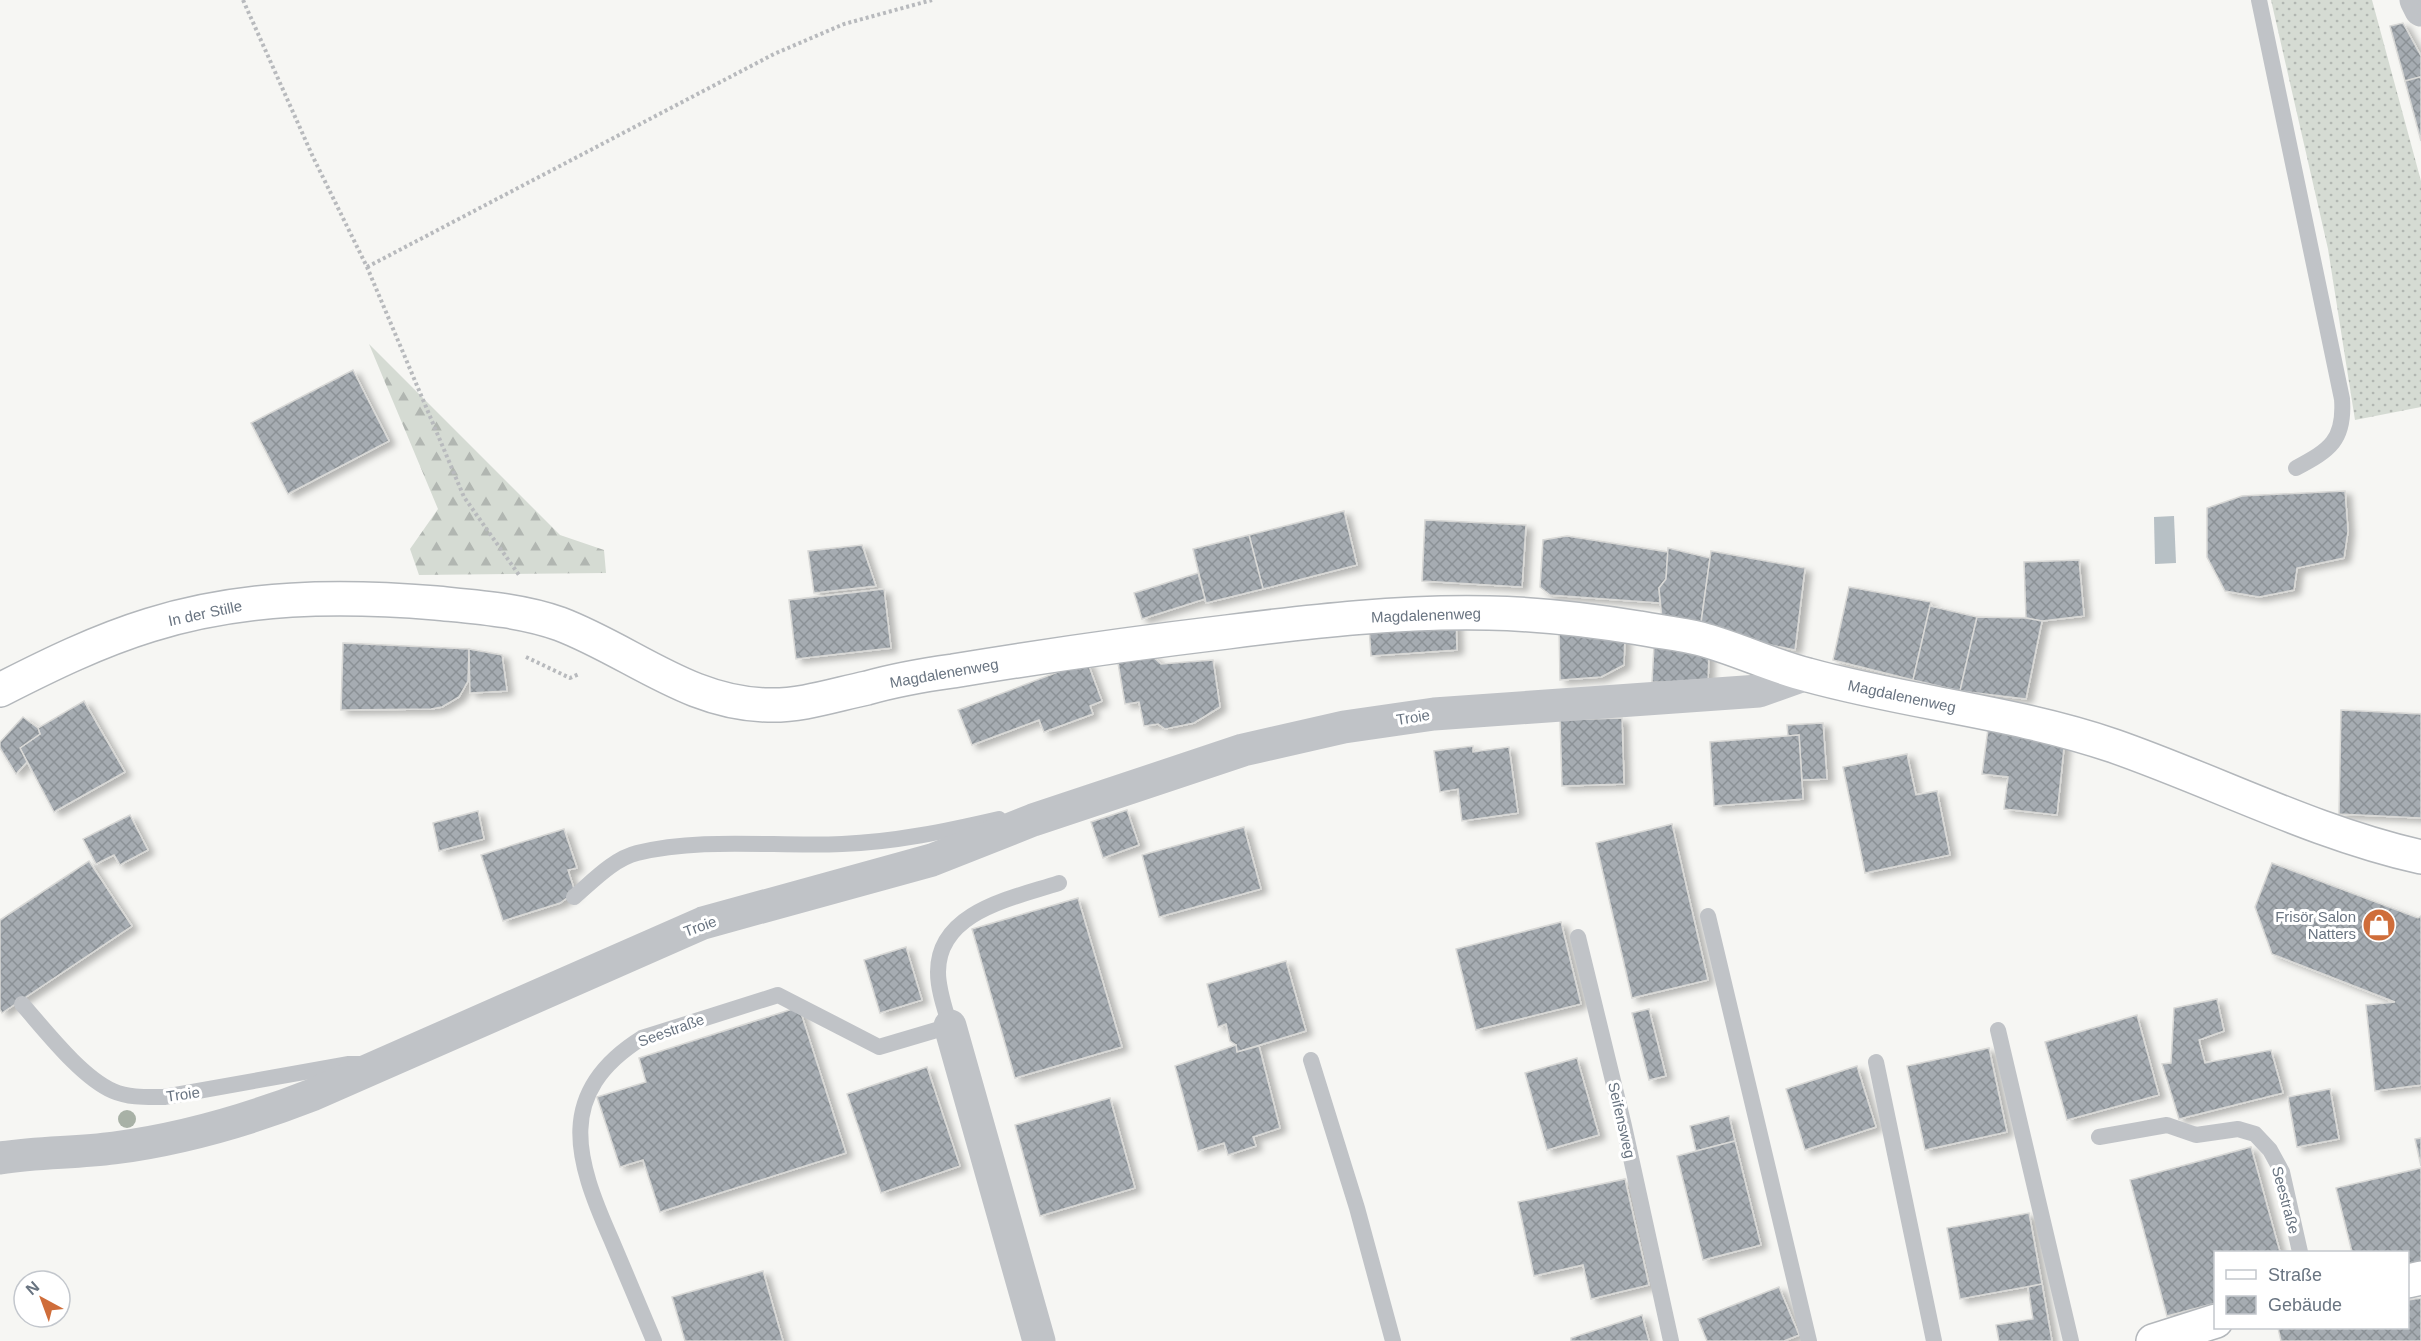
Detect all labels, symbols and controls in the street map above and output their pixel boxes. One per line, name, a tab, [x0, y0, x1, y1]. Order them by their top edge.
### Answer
street label: In der Stille	[167, 597, 243, 629]
street label: Magdalenenweg	[1371, 605, 1481, 625]
street label: Magdalenenweg	[888, 655, 1000, 691]
street label: Magdalenenweg	[1846, 676, 1958, 716]
street label: Troie	[1395, 706, 1431, 728]
shop icon: Frisör Salon Natters	[2361, 907, 2397, 943]
place label: Frisör Salon Natters	[2275, 908, 2356, 942]
street label: Troie	[681, 912, 719, 940]
street label: Seestraße	[636, 1010, 706, 1050]
street label: Seifensweg	[1605, 1080, 1639, 1160]
street label: Troie	[165, 1083, 201, 1105]
street label: Seestraße	[2269, 1164, 2303, 1236]
legend	[2214, 1251, 2409, 1329]
text: Straße	[2268, 1265, 2322, 1285]
north arrow	[12, 1269, 72, 1329]
text: N	[23, 1278, 42, 1298]
text: Gebäude	[2268, 1295, 2342, 1315]

